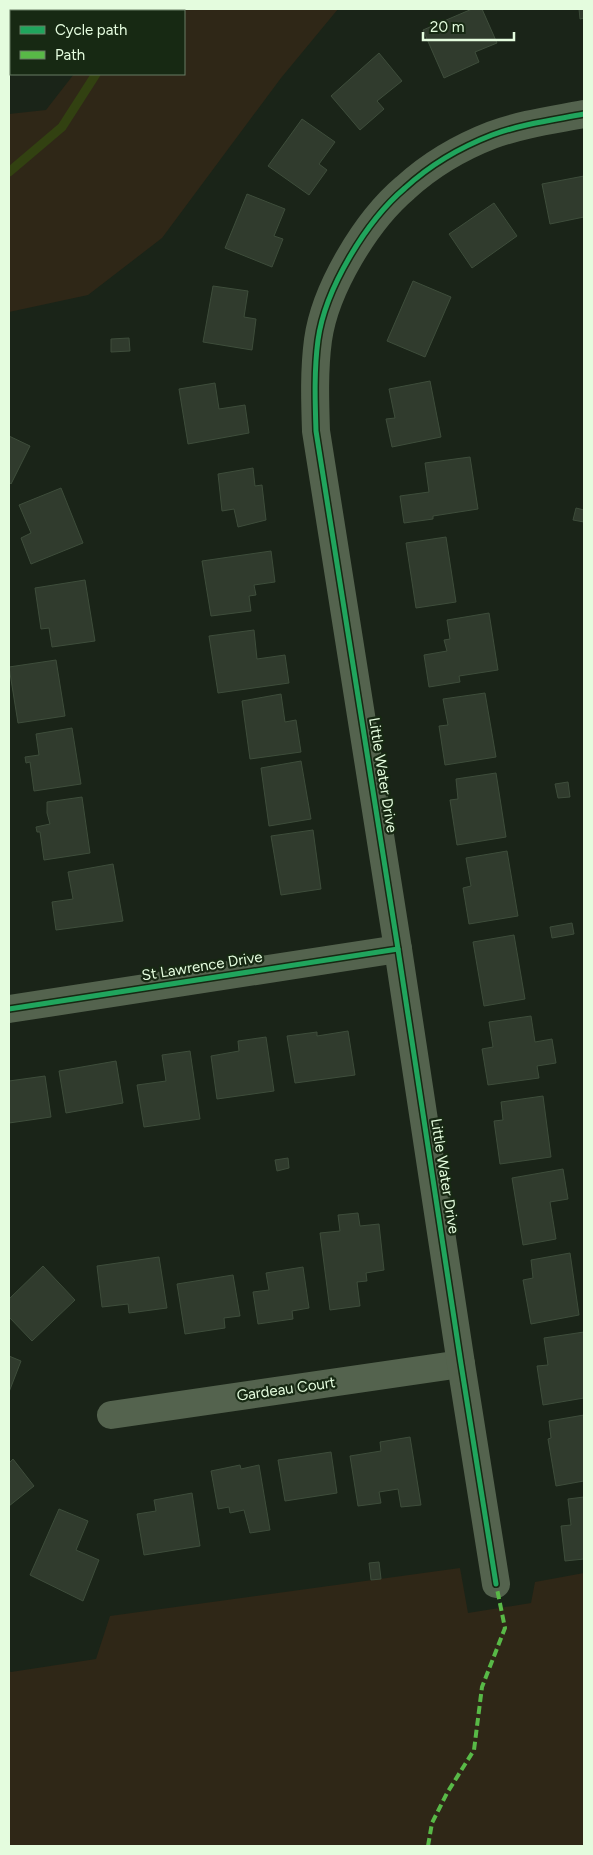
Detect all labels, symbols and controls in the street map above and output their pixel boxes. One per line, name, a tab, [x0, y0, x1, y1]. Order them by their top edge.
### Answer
legend	[10, 10, 185, 75]
scale bar	[423, 10, 514, 42]
text: 20 m	[430, 18, 464, 36]
text: Cycle path	[55, 21, 127, 39]
text: Path	[55, 46, 85, 64]
street label: Little Water Drive	[365, 716, 401, 834]
street label: St Lawrence Drive	[140, 948, 264, 984]
street label: Little Water Drive	[427, 1117, 463, 1235]
street label: Gardeau Court	[236, 1373, 337, 1405]

